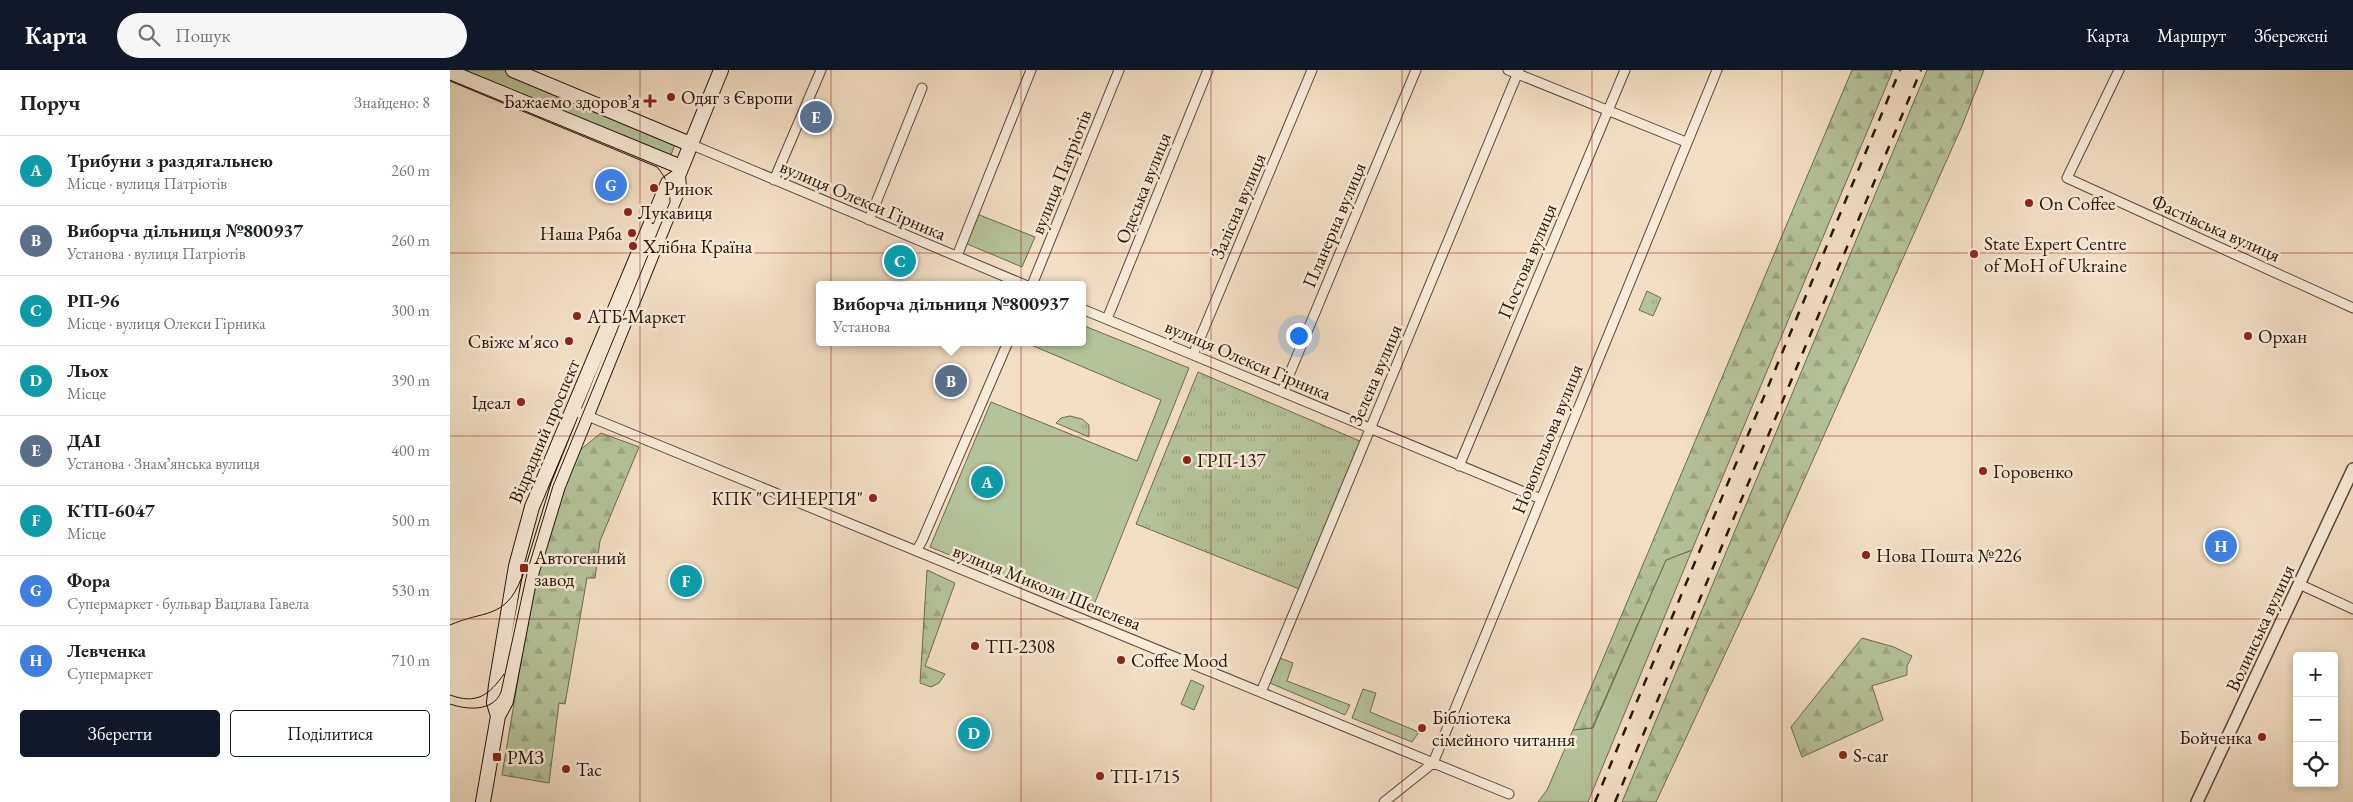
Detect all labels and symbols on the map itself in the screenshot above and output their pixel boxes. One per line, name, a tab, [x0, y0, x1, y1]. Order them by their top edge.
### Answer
place label: Одяг з Європи	[681, 85, 793, 110]
place label: Бажаємо здоровʼя	[503, 89, 640, 114]
marker: Одяг з Європи	[665, 91, 677, 103]
marker: Бажаємо здоровʼя	[644, 95, 656, 107]
pin: E	[800, 98, 832, 136]
street label: вулиця Патріотів	[1025, 106, 1097, 238]
street label: Одеська вулиця	[1109, 128, 1177, 247]
street label: Залісна вулиця	[1204, 149, 1272, 263]
street label: вулиця Олекси Гірника	[776, 154, 950, 246]
street label: Планерна вулиця	[1296, 158, 1372, 292]
pin: G	[595, 166, 627, 204]
place label: Ринок	[664, 176, 713, 201]
marker: Ринок	[648, 182, 660, 194]
street label: Фастівська вулиця	[2148, 188, 2285, 268]
place label: On Coffee	[2039, 191, 2115, 216]
marker: On Coffee	[2023, 197, 2035, 209]
street label: Постова вулиця	[1492, 199, 1563, 322]
place label: Лукавиця	[638, 200, 713, 225]
marker: Лукавиця	[622, 206, 634, 218]
place label: Наша Ряба	[540, 221, 622, 246]
marker: Наша Ряба	[626, 227, 638, 239]
place label: State Expert Centre of MoH of Ukraine	[1984, 231, 2127, 278]
place label: Хлібна Країна	[642, 234, 753, 259]
marker: Хлібна Країна	[627, 240, 639, 252]
pin: C	[884, 242, 916, 280]
marker: State Expert Centre of MoH of Ukraine	[1968, 248, 1980, 260]
place label: АТБ-Маркет	[586, 304, 686, 329]
marker: АТБ-Маркет	[571, 310, 583, 322]
street label: вулиця Олекси Гірника	[1161, 314, 1335, 406]
street label: Зелена вулиця	[1342, 320, 1408, 430]
your location	[1286, 323, 1312, 349]
place label: Орхан	[2258, 324, 2307, 349]
place label: Свіже м'ясо	[468, 329, 559, 354]
marker: Орхан	[2242, 330, 2254, 342]
marker: Свіже м'ясо	[563, 335, 575, 347]
street label: Відрадний проспект	[502, 355, 586, 507]
street label: Новопольова вулиця	[1506, 360, 1589, 518]
pin: B	[935, 362, 967, 400]
place label: Ідеал	[472, 390, 511, 415]
marker: Ідеал	[515, 396, 527, 408]
place label: ГРП-137	[1197, 448, 1266, 473]
marker: ГРП-137	[1181, 454, 1193, 466]
place label: Горовенко	[1993, 459, 2073, 484]
pin: A	[971, 463, 1003, 501]
marker: Горовенко	[1977, 465, 1989, 477]
place label: КПК "СИНЕРГІЯ"	[711, 486, 863, 511]
marker: КПК "СИНЕРГІЯ"	[867, 492, 879, 504]
pin: H	[2205, 527, 2237, 565]
street label: вулиця Миколи Шепелєва	[949, 538, 1145, 636]
place label: Нова Пошта №226	[1876, 543, 2022, 568]
place label: Автогенний завод	[533, 545, 626, 592]
marker: Нова Пошта №226	[1860, 549, 1872, 561]
street label: Волинська вулиця	[2220, 560, 2301, 695]
marker: Автогенний завод	[518, 562, 530, 574]
pin: F	[670, 562, 702, 600]
place label: ТП-2308	[985, 634, 1055, 659]
marker: ТП-2308	[969, 640, 981, 652]
place label: Coffee Mood	[1131, 648, 1228, 673]
marker: Coffee Mood	[1115, 654, 1127, 666]
place label: Бібліотека сімейного читання	[1432, 705, 1576, 752]
pin: D	[958, 714, 990, 752]
marker: Бібліотека сімейного читання	[1416, 722, 1428, 734]
place label: Бойченка	[2179, 725, 2252, 750]
marker: Бойченка	[2256, 731, 2268, 743]
place label: S-car	[1853, 743, 1889, 768]
place label: РМЗ	[507, 745, 544, 770]
marker: S-car	[1837, 749, 1849, 761]
marker: РМЗ	[491, 751, 503, 763]
place label: Тас	[576, 757, 602, 782]
marker: Тас	[560, 763, 572, 775]
place label: ТП-1715	[1110, 764, 1180, 789]
marker: ТП-1715	[1094, 770, 1106, 782]

